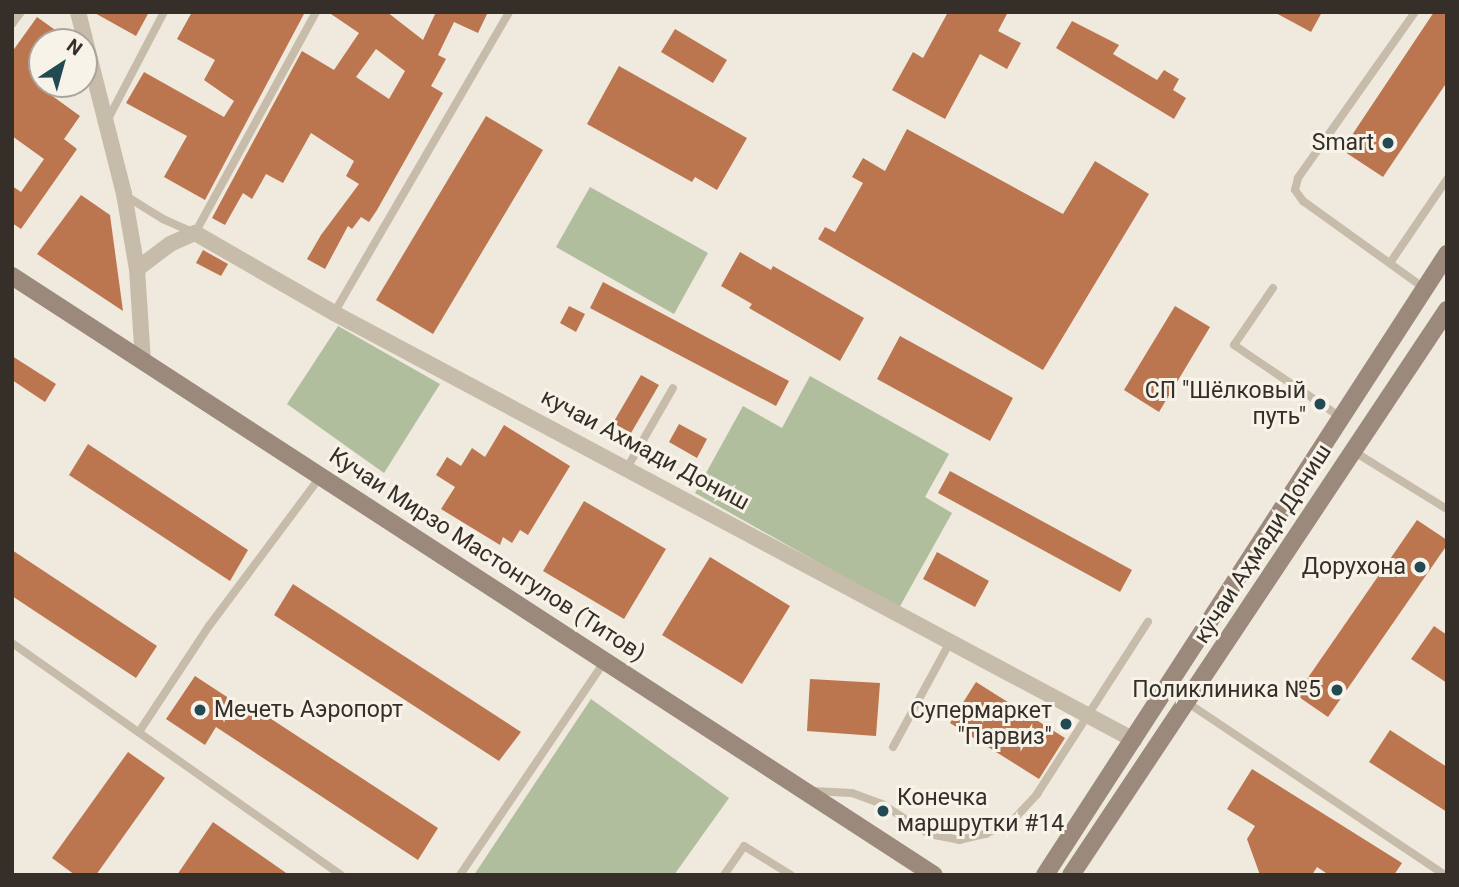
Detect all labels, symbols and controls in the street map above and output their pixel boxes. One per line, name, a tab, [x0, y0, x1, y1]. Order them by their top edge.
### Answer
north arrow	[28, 28, 98, 98]
text: N	[62, 34, 87, 60]
place label: Smart	[1312, 129, 1374, 157]
marker: Smart	[1380, 135, 1396, 151]
place label: СП "Шёлковый путь"	[1145, 377, 1306, 431]
street label: кучаи Ахмади Дониш	[536, 383, 754, 517]
marker: СП "Шёлковый путь"	[1312, 396, 1328, 412]
street label: кӯчаи Аҳмади Дониш	[1188, 439, 1338, 649]
street label: Кучаи Мирзо Мастонгулов (Титов)	[324, 442, 650, 668]
place label: Дорухона	[1302, 553, 1406, 581]
marker: Дорухона	[1412, 559, 1428, 575]
place label: Поликлиника №5	[1132, 676, 1321, 704]
marker: Поликлиника №5	[1327, 680, 1347, 700]
place label: Мечеть Аэропорт	[214, 696, 403, 724]
place label: Супермаркет "Парвиз"	[910, 697, 1052, 751]
marker: Мечеть Аэропорт	[192, 702, 208, 718]
marker: Супермаркет "Парвиз"	[1058, 716, 1074, 732]
place label: Конечка маршрутки #14	[897, 784, 1064, 838]
marker: Конечка маршрутки #14	[875, 803, 891, 819]

